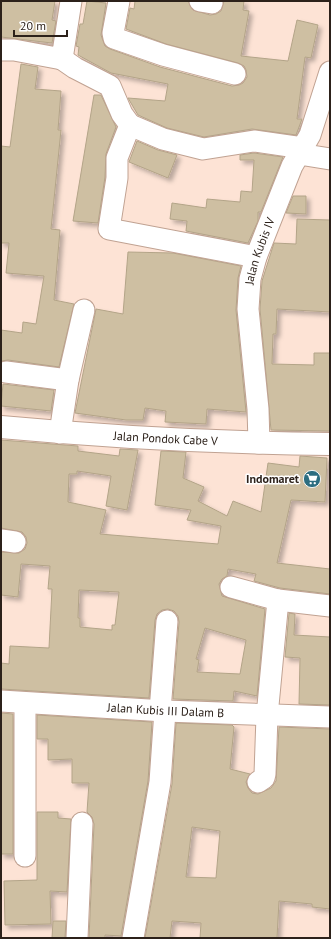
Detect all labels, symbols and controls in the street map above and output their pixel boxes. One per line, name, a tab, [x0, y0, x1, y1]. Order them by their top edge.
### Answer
scale bar	[14, 12, 67, 38]
text: 20 m	[20, 18, 46, 33]
street label: Jalan Kubis IV	[242, 215, 278, 286]
street label: Jalan Pondok Cabe V	[112, 428, 218, 448]
supermarket icon: Indomaret	[302, 469, 322, 489]
place label: Indomaret	[246, 471, 300, 486]
street label: Jalan Kubis III Dalam B	[106, 699, 225, 720]

